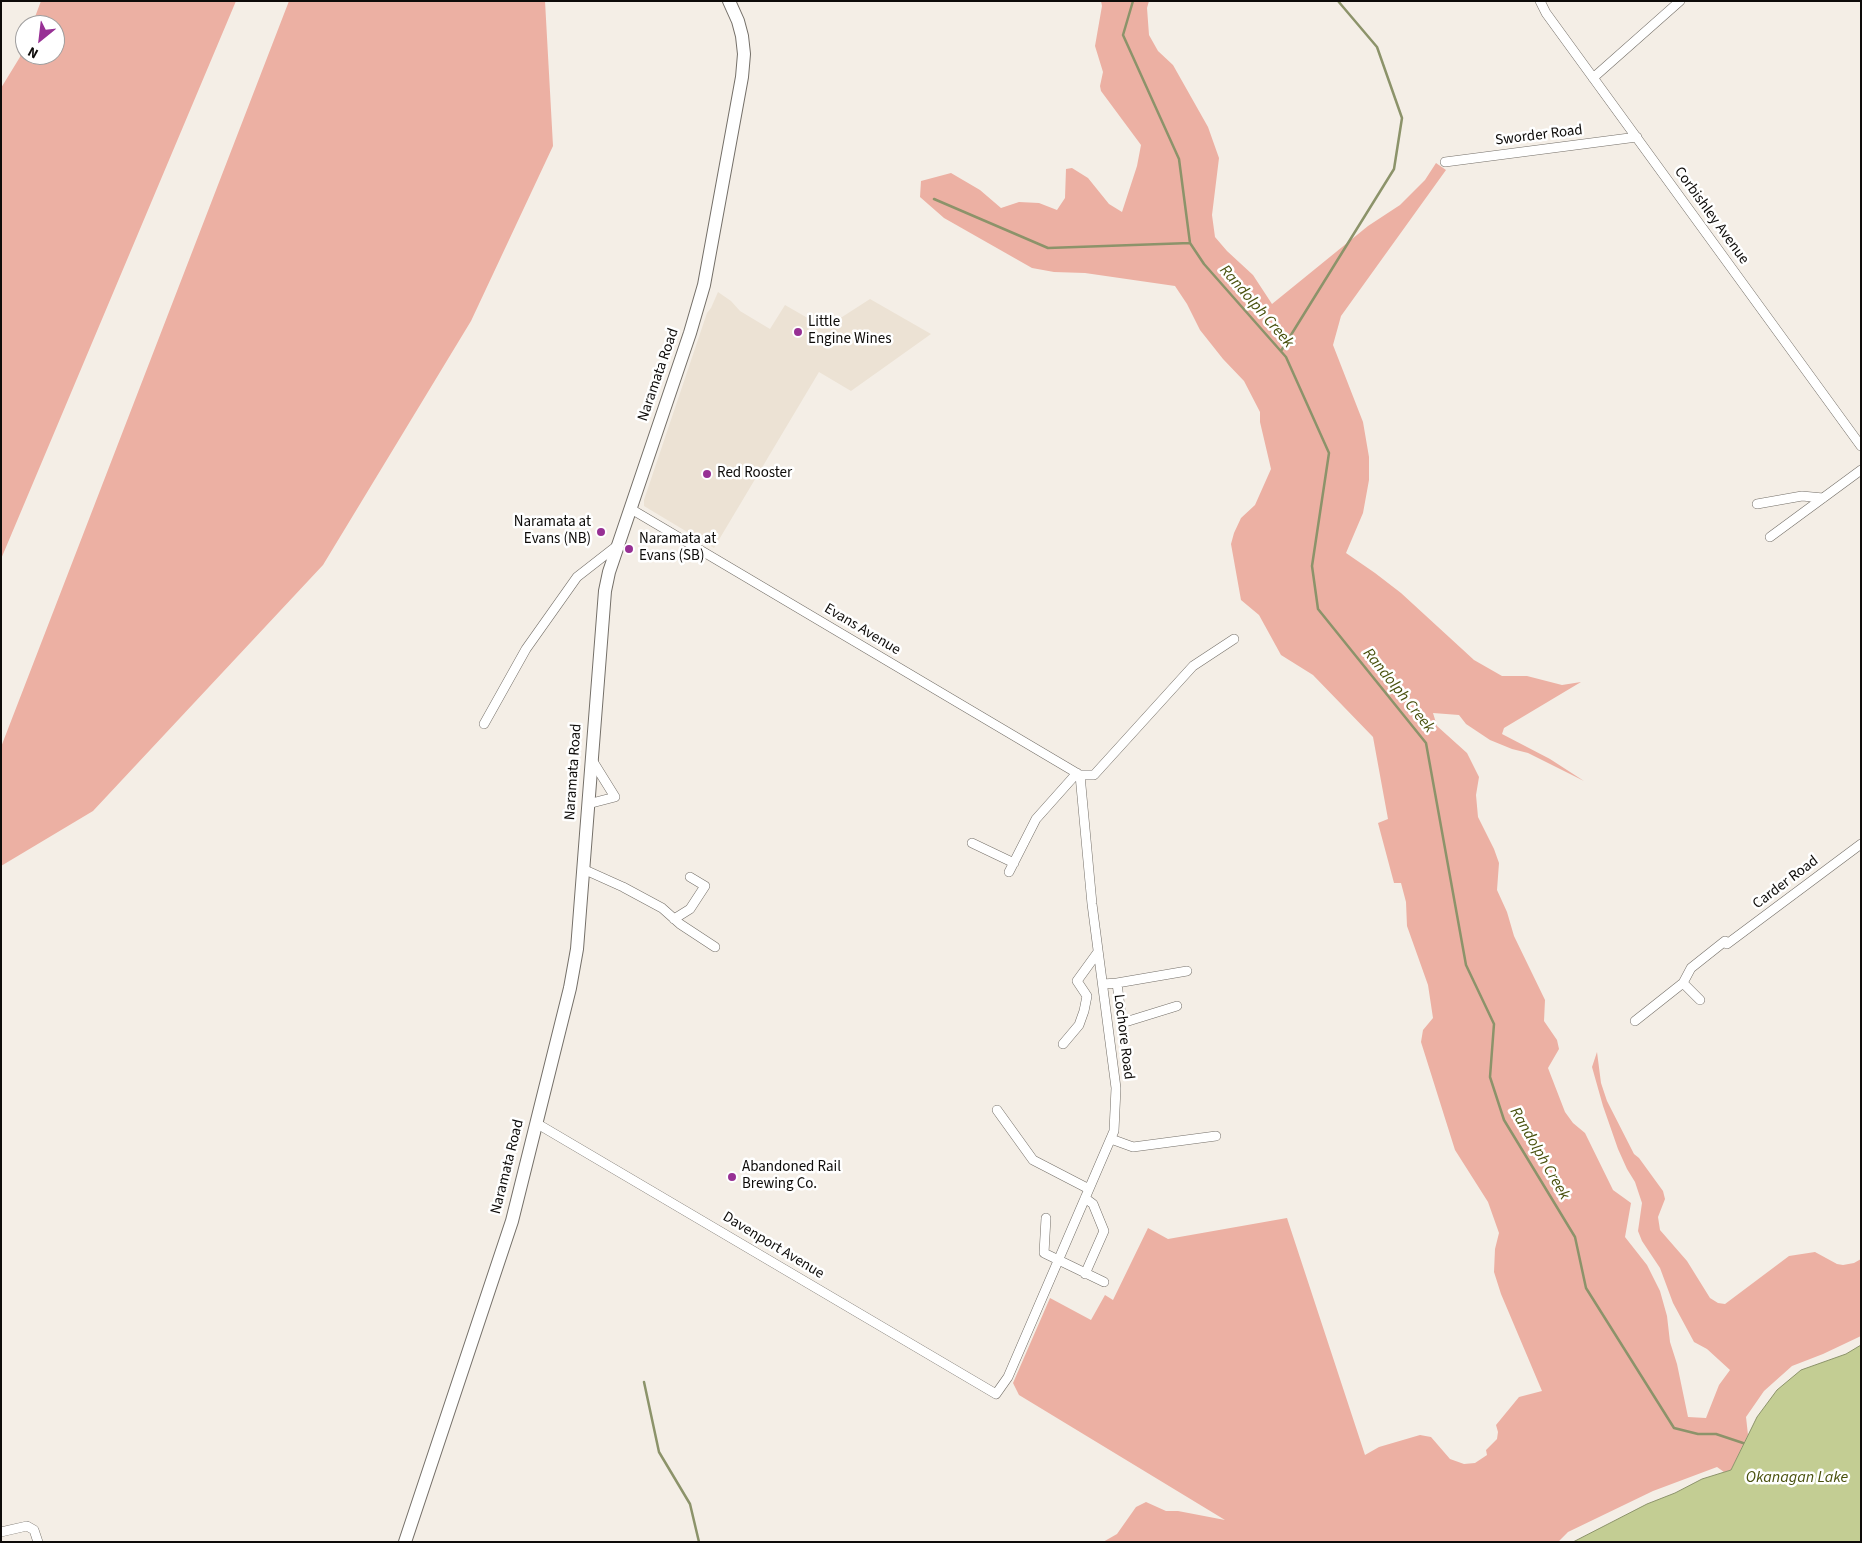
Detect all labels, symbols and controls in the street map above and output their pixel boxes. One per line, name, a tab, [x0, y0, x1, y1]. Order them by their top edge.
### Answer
north arrow	[15, 15, 65, 65]
text: N	[24, 41, 42, 63]
street label: Sworder Road	[1494, 122, 1584, 150]
street label: Corbishley Avenue	[1670, 164, 1752, 268]
water label: Randolph Creek	[1215, 262, 1297, 352]
place label: Little Engine Wines	[808, 314, 891, 349]
street label: Naramata Road	[635, 326, 683, 424]
marker: Little Engine Wines	[792, 326, 804, 338]
place label: Red Rooster	[717, 465, 792, 483]
marker: Red Rooster	[701, 468, 713, 480]
place label: Naramata at Evans (NB)	[514, 514, 591, 549]
marker: Naramata at Evans (NB)	[595, 526, 607, 538]
place label: Naramata at Evans (SB)	[639, 531, 716, 566]
marker: Naramata at Evans (SB)	[623, 543, 635, 555]
street label: Evans Avenue	[821, 600, 903, 660]
water label: Randolph Creek	[1358, 645, 1438, 737]
street label: Naramata Road	[562, 723, 586, 821]
street label: Carder Road	[1750, 853, 1822, 913]
street label: Lochore Road	[1109, 993, 1137, 1081]
water label: Randolph Creek	[1505, 1104, 1573, 1204]
street label: Naramata Road	[488, 1118, 528, 1216]
place label: Abandoned Rail Brewing Co.	[742, 1159, 841, 1194]
marker: Abandoned Rail Brewing Co.	[726, 1171, 738, 1183]
street label: Davenport Avenue	[719, 1209, 827, 1283]
water label: Okanagan Lake	[1746, 1468, 1848, 1488]

